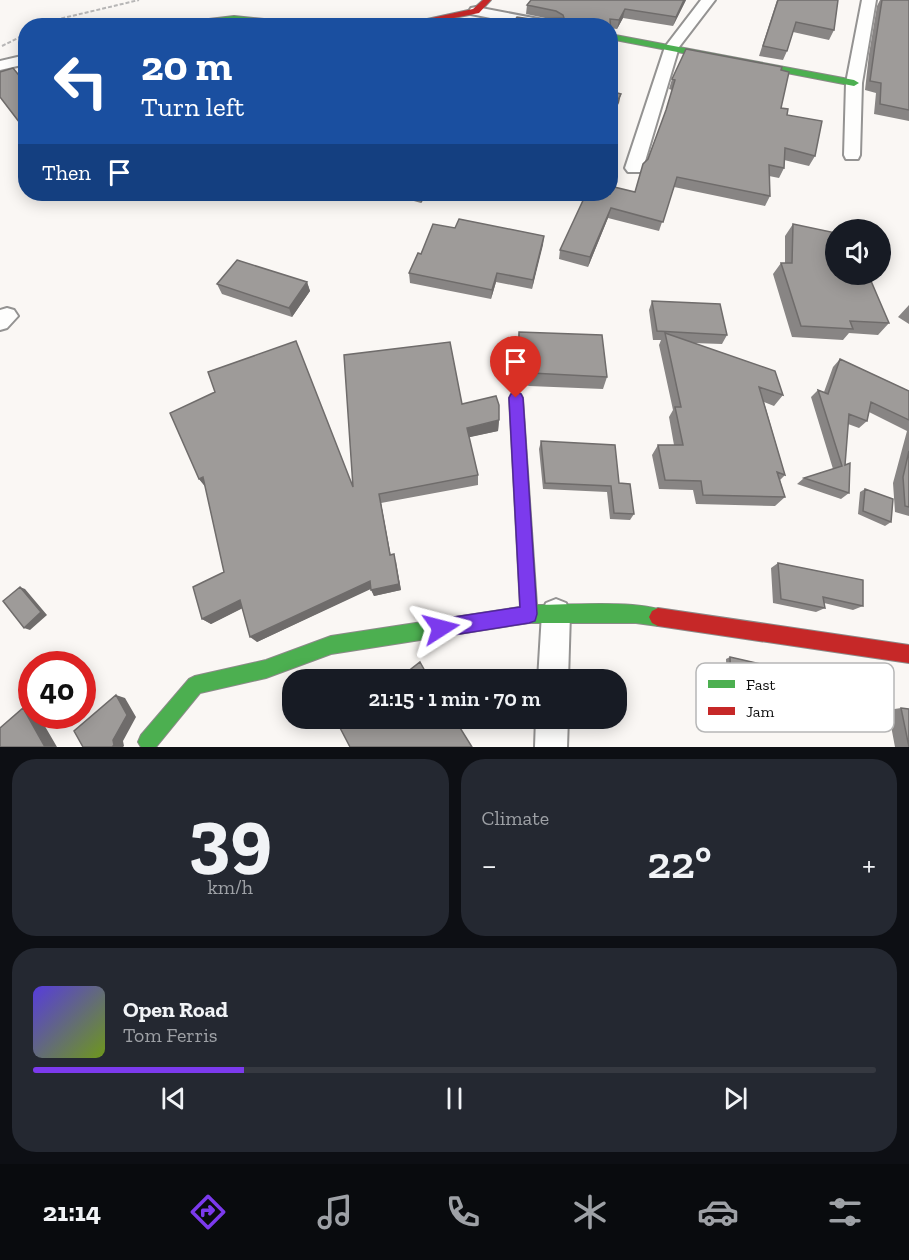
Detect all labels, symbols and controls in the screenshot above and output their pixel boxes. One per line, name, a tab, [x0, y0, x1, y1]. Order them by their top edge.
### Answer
text: 20 m	[141, 40, 232, 91]
icon: left	[42, 42, 120, 120]
text: Turn left	[141, 91, 244, 123]
icon: arrive	[103, 156, 136, 189]
text: Then	[42, 159, 91, 186]
map controls	[825, 219, 891, 285]
button: sound	[825, 219, 891, 285]
pin	[490, 336, 541, 398]
icon: arrive	[499, 345, 532, 378]
position arrow	[409, 596, 473, 660]
speed limit sign: 40	[18, 651, 96, 729]
legend	[696, 663, 894, 732]
text: Fast	[746, 675, 775, 694]
text: 21:15 · 1 min · 70 m	[368, 685, 541, 712]
text: Jam	[746, 702, 775, 721]
text: 39	[189, 789, 272, 883]
text: Climate	[482, 806, 549, 830]
text: 22°	[647, 836, 712, 890]
text: −	[482, 845, 497, 884]
text: +	[862, 845, 876, 884]
text: km/h	[207, 875, 253, 899]
text: Open Road	[123, 996, 228, 1023]
text: Tom Ferris	[123, 1023, 218, 1047]
icon: previous	[157, 1082, 190, 1115]
icon: pause	[438, 1082, 471, 1115]
icon: next	[719, 1082, 752, 1115]
icon: directions	[187, 1191, 229, 1233]
icon: music	[314, 1191, 356, 1233]
icon: phone	[442, 1191, 484, 1233]
icon: climate	[569, 1191, 611, 1233]
icon: car	[697, 1191, 739, 1233]
icon: filters	[824, 1191, 866, 1233]
text: 21:14	[43, 1196, 101, 1228]

